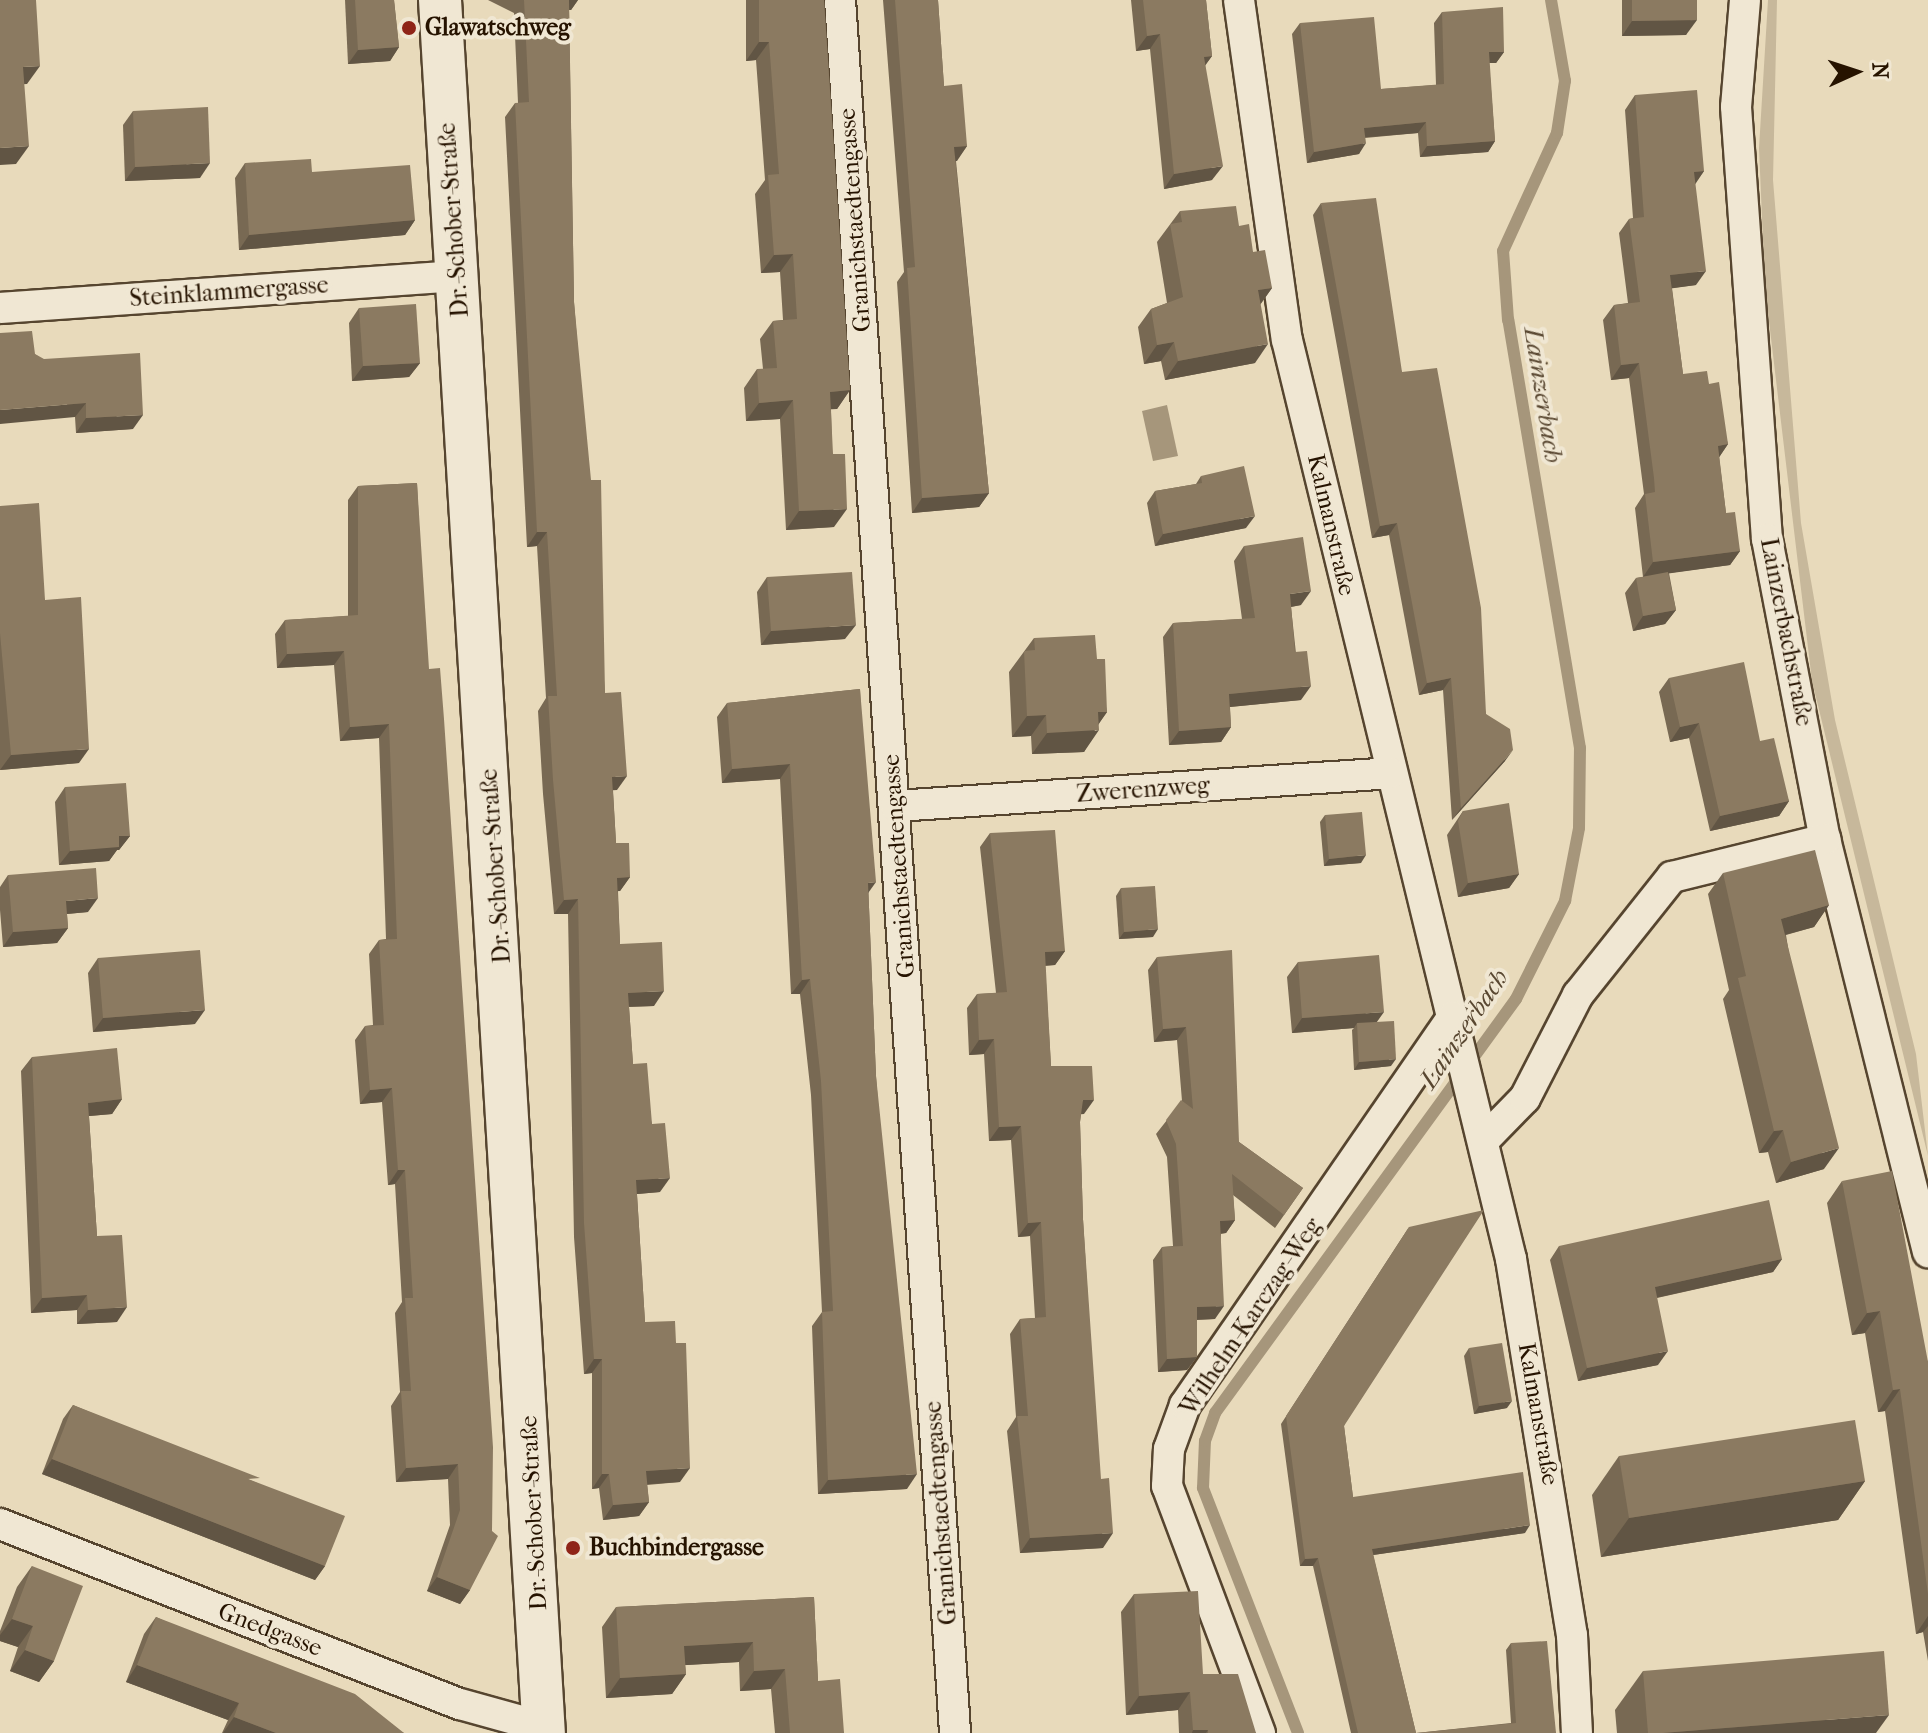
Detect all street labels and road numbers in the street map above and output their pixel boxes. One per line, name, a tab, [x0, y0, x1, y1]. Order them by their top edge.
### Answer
street label: Granichstaedtengasse	[833, 107, 877, 333]
street label: Dr.-Schober-Straße	[433, 122, 475, 318]
street label: Steinklammergasse	[129, 271, 329, 313]
street label: Kalmanstraße	[1301, 452, 1361, 598]
street label: Lainzerbachstraße	[1754, 536, 1818, 728]
street label: Granichstaedtengasse	[877, 753, 921, 979]
street label: Dr.-Schober-Straße	[475, 768, 517, 964]
street label: Zwerenzweg	[1075, 771, 1211, 809]
street label: Wilhelm-Karczag-Weg	[1174, 1213, 1328, 1421]
street label: Kalmanstraße	[1511, 1340, 1565, 1488]
street label: Granichstaedtengasse	[919, 1400, 963, 1626]
street label: Dr.-Schober-Straße	[515, 1415, 553, 1611]
street label: Gnedgasse	[214, 1597, 326, 1663]

